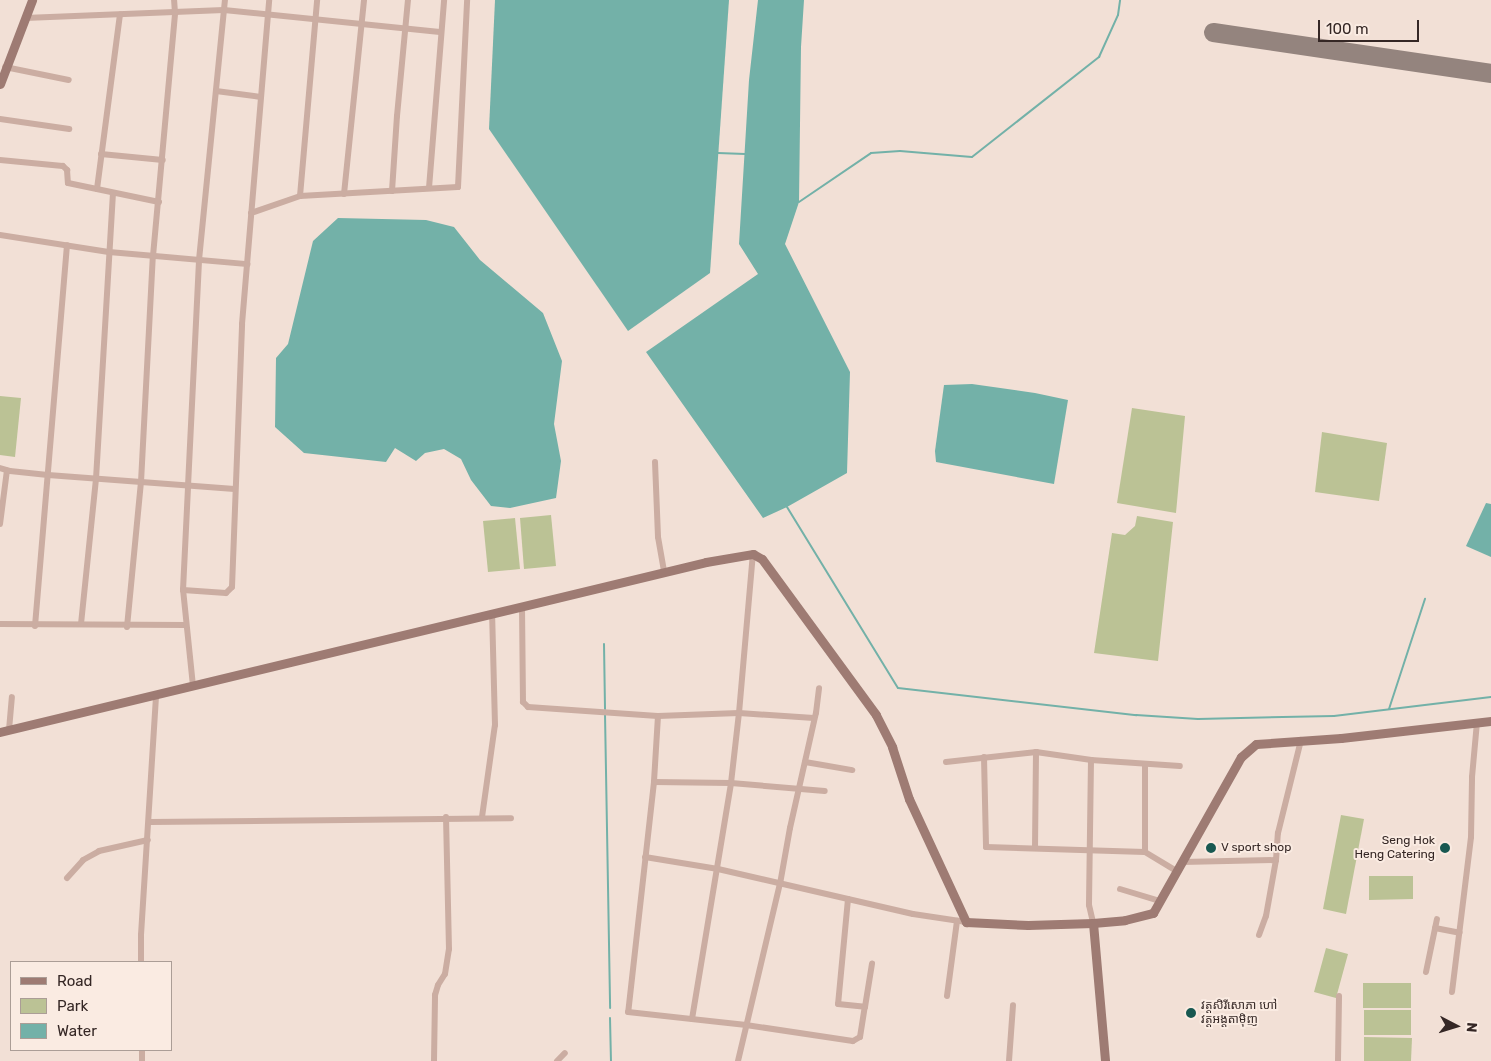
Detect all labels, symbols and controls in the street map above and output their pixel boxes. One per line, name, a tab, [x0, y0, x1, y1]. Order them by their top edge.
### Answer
scale bar	[1321, 10, 1422, 42]
text: 100 m	[1326, 20, 1368, 38]
place label: Seng Hok Heng Catering	[1354, 834, 1435, 862]
place label: V sport shop	[1221, 841, 1292, 855]
marker: V sport shop	[1205, 842, 1217, 854]
marker: Seng Hok Heng Catering	[1439, 842, 1451, 854]
legend	[10, 961, 172, 1051]
text: Road	[57, 972, 93, 990]
text: Park	[57, 997, 88, 1015]
place label: វត្តសិរីសោភា ហៅ វត្តអង្តតាម៉ិញ	[1201, 999, 1277, 1027]
north arrow	[1431, 1001, 1481, 1051]
marker: វត្តសិរីសោភា ហៅ វត្តអង្តតាម៉ិញ	[1185, 1007, 1197, 1019]
text: Water	[57, 1022, 97, 1040]
text: N	[1463, 1022, 1480, 1033]

